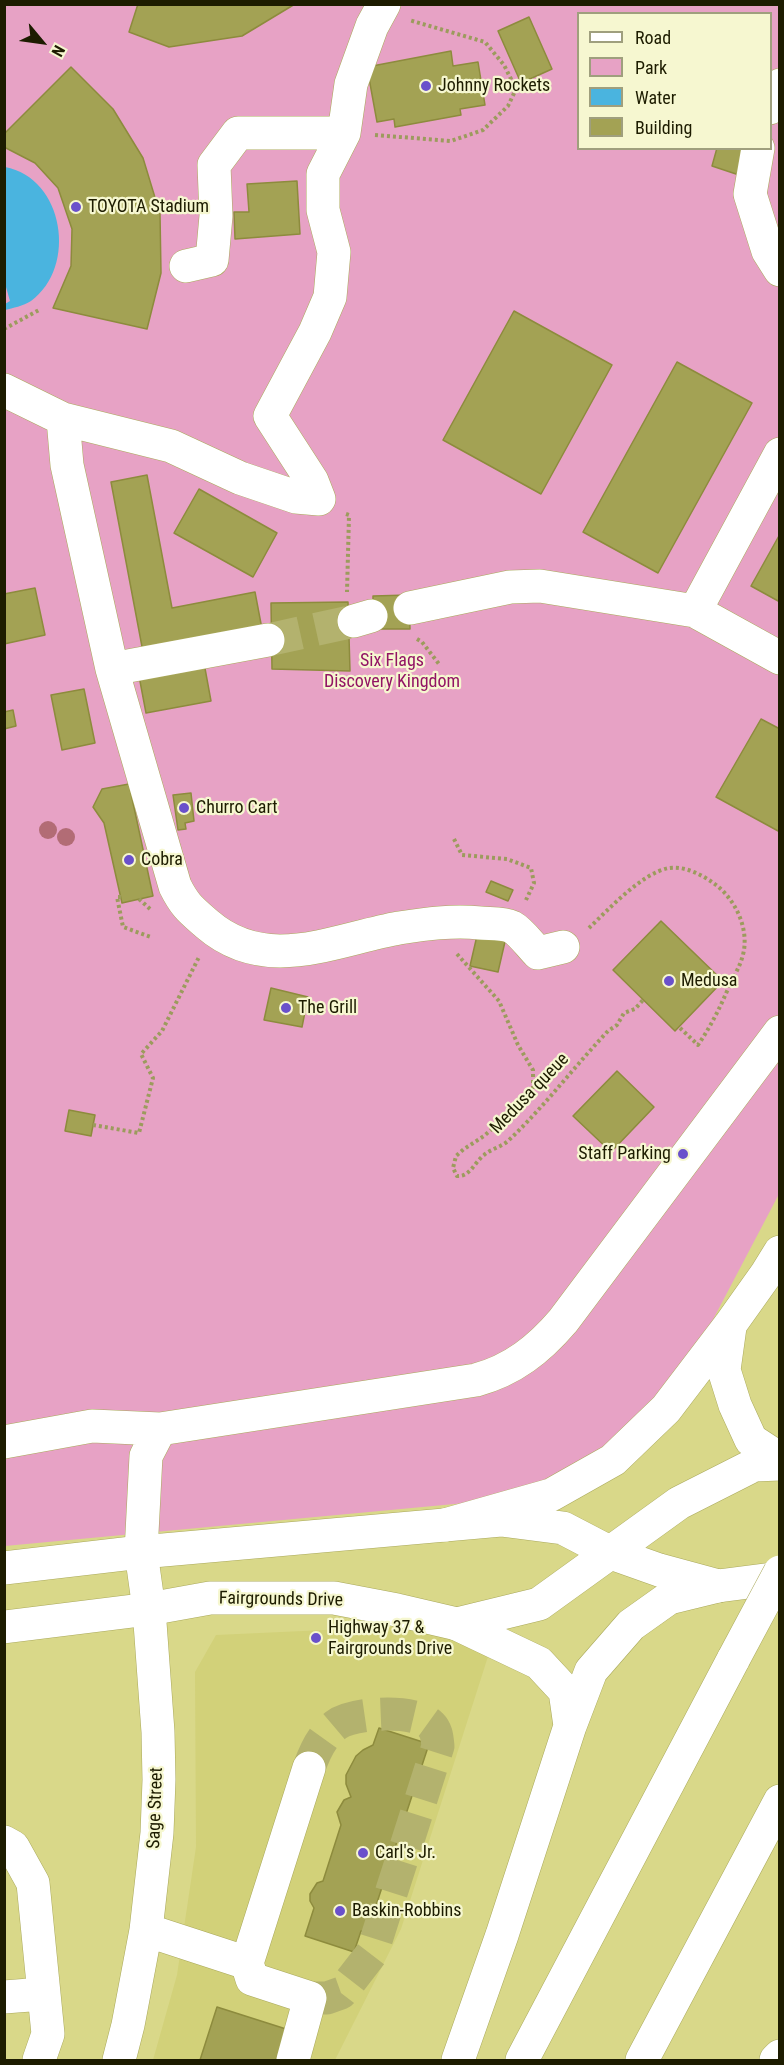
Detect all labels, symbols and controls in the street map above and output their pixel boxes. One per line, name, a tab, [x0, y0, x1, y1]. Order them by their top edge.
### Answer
north arrow	[12, 12, 72, 72]
legend	[577, 12, 772, 150]
text: Road	[635, 27, 671, 48]
text: N	[48, 42, 69, 60]
text: Park	[635, 57, 667, 78]
place label: Johnny Rockets	[438, 75, 550, 97]
marker: Johnny Rockets	[419, 79, 433, 93]
text: Water	[635, 87, 676, 108]
text: Building	[635, 117, 692, 138]
place label: TOYOTA Stadium	[88, 196, 209, 218]
marker: TOYOTA Stadium	[69, 200, 83, 214]
park label: Six Flags Discovery Kingdom	[324, 650, 460, 692]
place label: Churro Cart	[196, 797, 278, 819]
marker: Churro Cart	[177, 801, 191, 815]
place label: Cobra	[141, 849, 183, 871]
marker: Cobra	[122, 853, 136, 867]
place label: Medusa	[681, 970, 737, 992]
marker: Medusa	[662, 974, 676, 988]
place label: The Grill	[298, 997, 357, 1019]
marker: The Grill	[279, 1001, 293, 1015]
street label: Medusa queue	[486, 1049, 574, 1139]
place label: Staff Parking	[578, 1143, 671, 1165]
marker: Staff Parking	[676, 1147, 690, 1161]
street label: Fairgrounds Drive	[219, 1588, 343, 1612]
place label: Highway 37 & Fairgrounds Drive	[328, 1617, 452, 1660]
marker: Highway 37 & Fairgrounds Drive	[309, 1631, 323, 1645]
street label: Sage Street	[144, 1767, 168, 1849]
place label: Carl's Jr.	[375, 1842, 436, 1864]
marker: Carl's Jr.	[356, 1846, 370, 1860]
place label: Baskin-Robbins	[352, 1900, 461, 1922]
marker: Baskin-Robbins	[333, 1904, 347, 1918]

